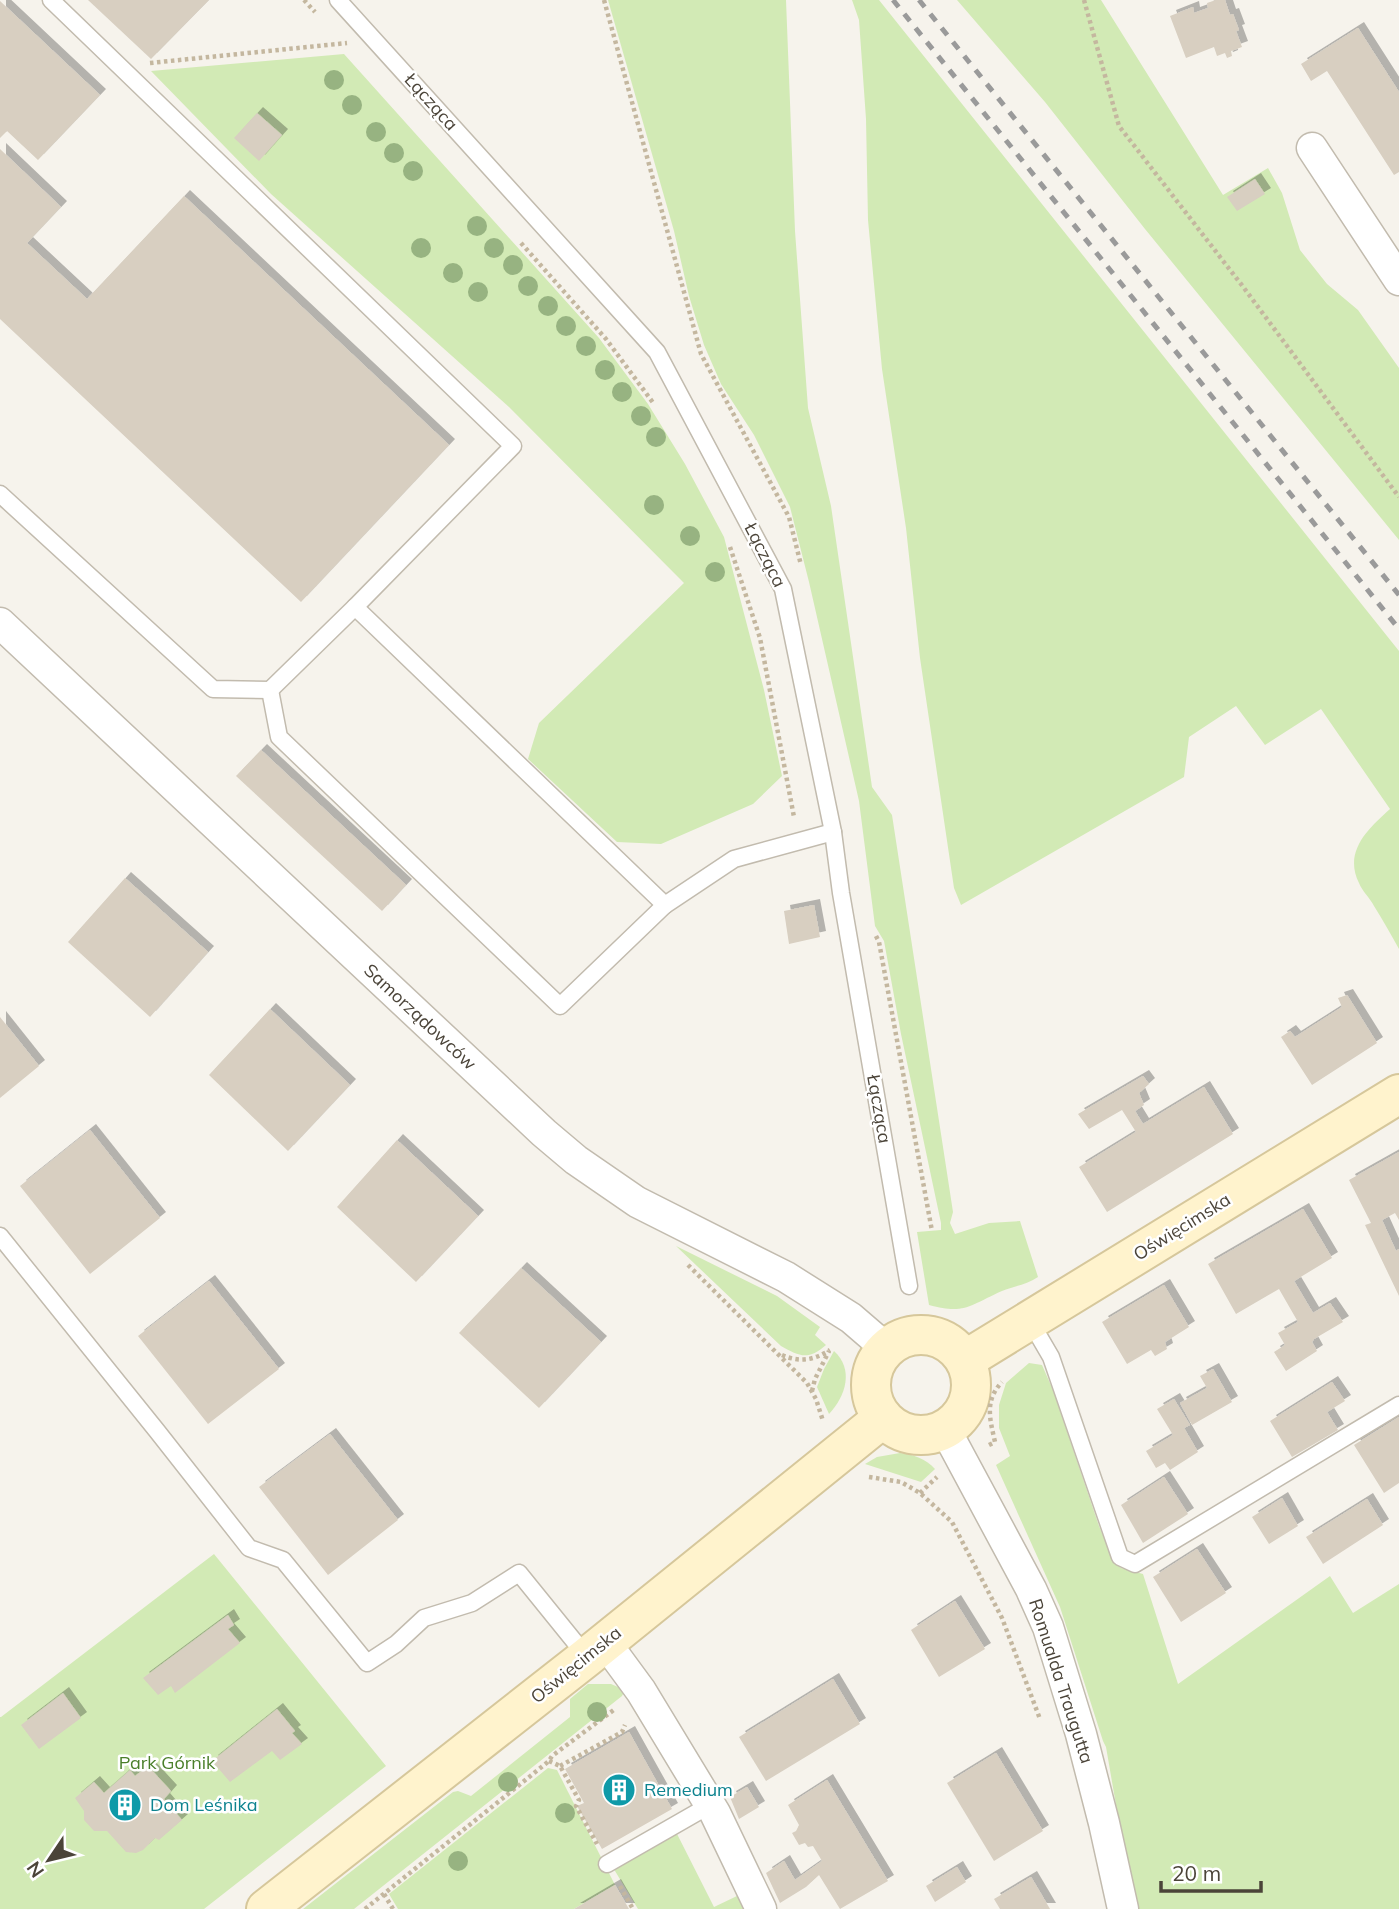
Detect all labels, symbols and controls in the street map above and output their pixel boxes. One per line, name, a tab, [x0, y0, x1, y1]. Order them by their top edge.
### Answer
street label: Łącząca	[399, 68, 463, 135]
street label: Łącząca	[739, 518, 791, 591]
street label: Samorządowców	[359, 959, 482, 1075]
street label: Łącząca	[862, 1072, 897, 1145]
street label: Oświęcimska	[1129, 1188, 1235, 1266]
street label: Romualda Traugutta	[1024, 1596, 1099, 1766]
street label: Oświęcimska	[526, 1621, 626, 1708]
park label: Park Górnik	[119, 1751, 216, 1774]
building icon: Remedium	[600, 1771, 638, 1809]
place label: Remedium	[644, 1778, 733, 1801]
building icon: Dom Leśnika	[106, 1786, 144, 1824]
place label: Dom Leśnika	[150, 1793, 257, 1816]
north arrow	[14, 1825, 84, 1895]
scale bar	[1161, 1850, 1261, 1894]
text: N	[21, 1857, 49, 1883]
text: 20 m	[1172, 1860, 1221, 1886]

